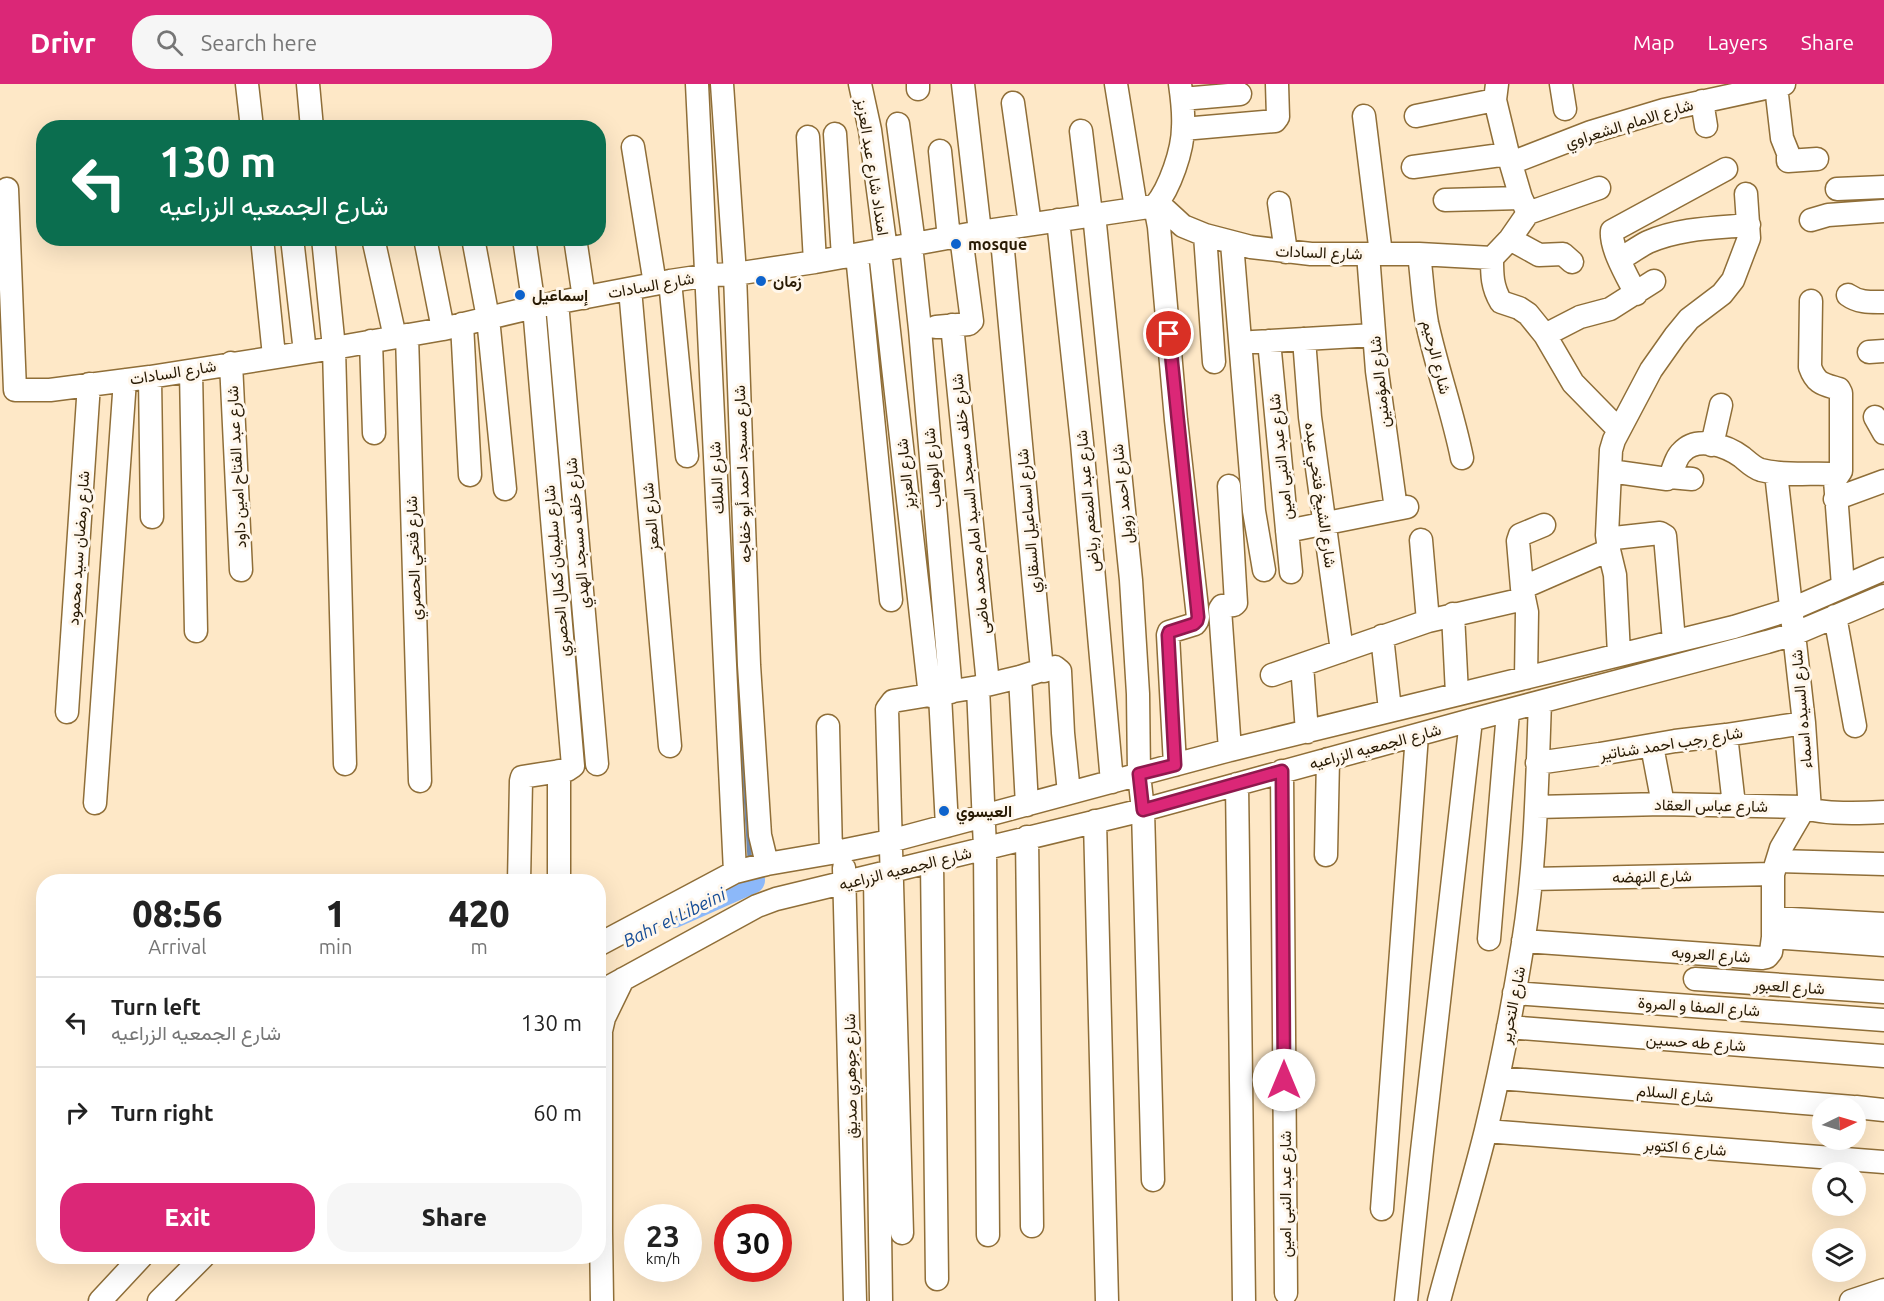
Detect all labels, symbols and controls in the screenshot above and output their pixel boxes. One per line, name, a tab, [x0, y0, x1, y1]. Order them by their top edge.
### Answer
search box	[132, 15, 552, 69]
icon: search	[153, 26, 186, 59]
text: Drivr	[30, 27, 96, 58]
text: Search here	[201, 30, 317, 55]
text: Map	[1633, 30, 1674, 54]
text: Layers	[1707, 30, 1768, 54]
text: Share	[1801, 30, 1854, 54]
street label: شارع الامام الشعراوي	[1563, 95, 1697, 156]
street label: امتداد شارع عبد العزيز	[850, 96, 893, 237]
text: 130 m	[159, 138, 276, 185]
icon: left	[60, 144, 138, 222]
text: شارع الجمعيه الزراعيه	[159, 190, 388, 220]
place label: mosque	[968, 235, 1027, 253]
marker: mosque	[949, 237, 963, 251]
street label: شارع السادات	[1275, 241, 1363, 266]
street label: شارع السادات	[606, 269, 696, 304]
place label: زمان	[773, 272, 802, 292]
marker: زمان	[754, 274, 768, 288]
place label: إسماعيل	[532, 286, 588, 306]
marker: إسماعيل	[513, 288, 527, 302]
pin	[1143, 308, 1194, 359]
icon: arrive	[1152, 317, 1185, 350]
street label: شارع الرحيم	[1416, 318, 1455, 397]
street label: شارع المؤمنين	[1365, 335, 1396, 429]
street label: شارع السادات	[129, 356, 218, 391]
street label: شارع خلف مسجد السيد امام محمد ماضى	[947, 372, 996, 635]
street label: شارع عبد الفتاح امين داود	[223, 385, 252, 549]
street label: شارع مسجد احمد أبو خفاجه	[730, 385, 757, 563]
street label: شارع عبد النبى امين	[1264, 393, 1299, 521]
street label: شارع الشيخ فتحي عبده	[1297, 421, 1340, 570]
street label: شارع الوهاب	[920, 427, 947, 509]
street label: شارع عبد المنعم رياض	[1072, 429, 1105, 573]
street label: شارع العزيز	[892, 437, 921, 511]
street label: شارع الملك	[705, 441, 730, 515]
street label: شارع احمد زويل	[1108, 443, 1139, 545]
street label: شارع اسماعيل السقاري	[1013, 447, 1048, 594]
street label: شارع خلف مسجد الهدي	[561, 456, 598, 609]
street label: شارع رمضان سيد محمود	[64, 470, 95, 626]
street label: شارع المعز	[638, 482, 665, 553]
street label: شارع سليمان كمال الحصري	[540, 484, 577, 657]
street label: شارع فتحي الحصري	[402, 495, 429, 620]
street label: شارع السيده اسماء	[1787, 649, 1818, 769]
street label: شارع الجمعيه الزراعيه	[1307, 720, 1444, 775]
street label: شارع رجب احمد شناتير	[1597, 723, 1744, 766]
street label: شارع عباس العقاد	[1654, 795, 1768, 818]
place label: العيسوي	[956, 802, 1012, 825]
marker: العيسوي	[937, 804, 951, 818]
street label: شارع الجمعيه الزراعيه	[837, 843, 974, 896]
street label: شارع النهضه	[1612, 866, 1692, 889]
water label: Bahr el Libeini	[619, 883, 729, 950]
text: 08:56	[132, 893, 222, 934]
text: 1	[325, 893, 346, 934]
text: 420	[449, 893, 510, 934]
text: Arrival	[148, 935, 207, 958]
text: min	[319, 935, 352, 958]
text: m	[471, 935, 488, 958]
street label: شارع العروبه	[1671, 942, 1751, 969]
street label: شارع التحرير	[1495, 965, 1531, 1047]
street label: شارع العبور	[1752, 974, 1825, 1000]
street label: شارع الصفا و المروة	[1637, 993, 1761, 1022]
text: Turn left	[111, 994, 201, 1019]
icon: left	[60, 1006, 93, 1039]
text: 130 m	[521, 1010, 582, 1035]
street label: شارع جوهري صديق	[840, 1013, 865, 1139]
text: شارع الجمعيه الزراعيه	[111, 1021, 281, 1044]
street label: شارع طه حسين	[1645, 1030, 1747, 1057]
position arrow	[1252, 1048, 1316, 1112]
street label: شارع السلام	[1636, 1081, 1714, 1108]
icon: right	[60, 1096, 93, 1129]
north arrow	[1812, 1096, 1866, 1150]
map controls	[1812, 1096, 1866, 1282]
text: Turn right	[111, 1100, 213, 1125]
text: 60 m	[533, 1100, 582, 1125]
street label: شارع عبد النبى امين	[1276, 1131, 1297, 1257]
street label: شارع 6 اكتوبر	[1642, 1135, 1727, 1162]
button: search	[1812, 1162, 1866, 1216]
button: Exit	[60, 1183, 315, 1252]
button: Share	[327, 1183, 582, 1252]
speed limit sign: 30	[714, 1204, 792, 1282]
text: 23	[646, 1219, 680, 1253]
button: layers	[1812, 1228, 1866, 1282]
text: km/h	[646, 1250, 680, 1267]

